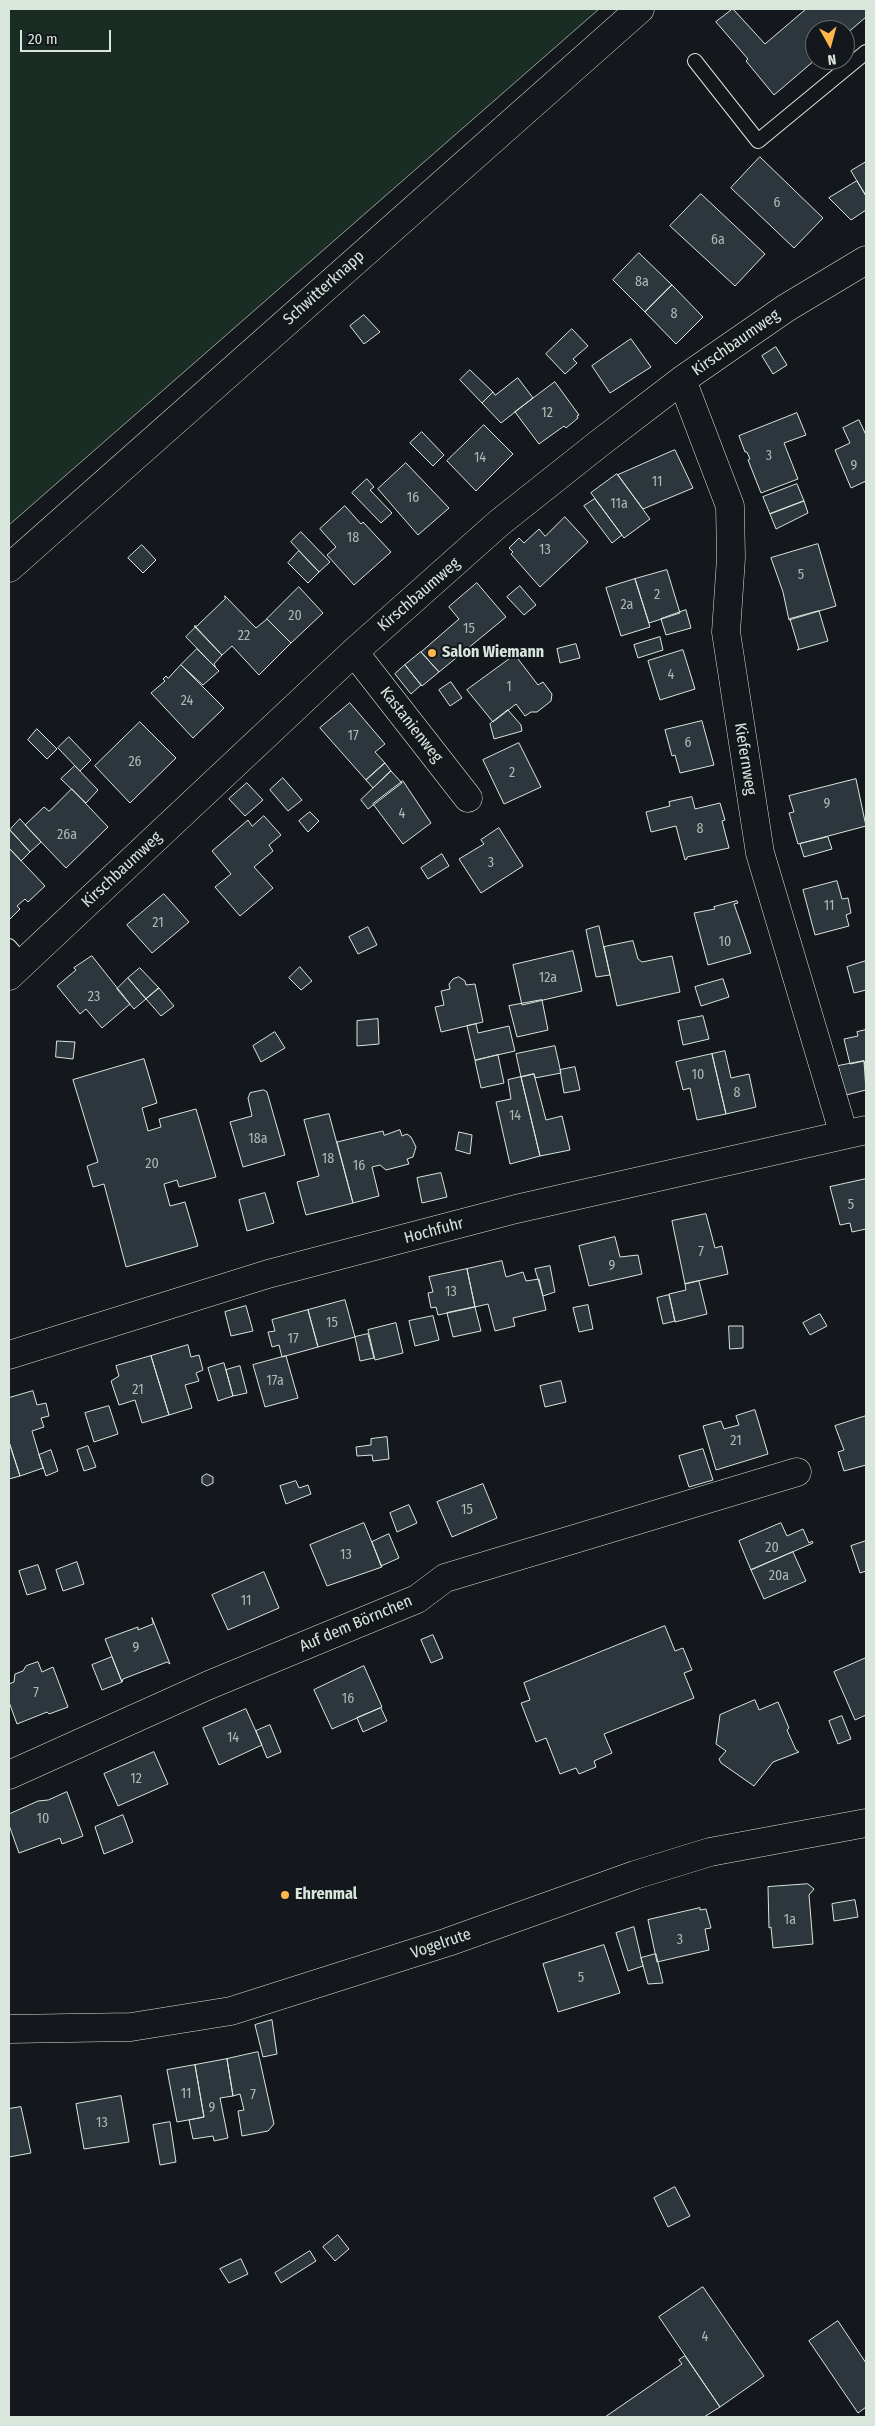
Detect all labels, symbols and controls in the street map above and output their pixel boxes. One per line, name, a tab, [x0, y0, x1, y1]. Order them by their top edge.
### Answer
scale bar	[22, 20, 114, 52]
north arrow	[805, 20, 855, 70]
text: 20 m	[28, 30, 58, 48]
text: N	[827, 50, 837, 68]
house number: 6	[774, 195, 780, 211]
house number: 6a	[711, 232, 725, 248]
street label: Schwitterknapp	[280, 247, 368, 329]
house number: 8a	[635, 274, 649, 290]
house number: 8	[671, 306, 677, 322]
street label: Kirschbaumweg	[688, 306, 784, 380]
house number: 12	[541, 405, 553, 421]
house number: 3	[766, 448, 772, 464]
house number: 14	[474, 450, 486, 466]
house number: 9	[851, 458, 857, 474]
house number: 11	[652, 474, 662, 490]
house number: 16	[407, 490, 419, 506]
house number: 11a	[610, 496, 628, 512]
house number: 18	[347, 530, 359, 546]
house number: 13	[539, 542, 551, 558]
street label: Kirschbaumweg	[374, 554, 464, 636]
house number: 5	[798, 567, 804, 583]
house number: 2	[654, 587, 660, 603]
house number: 2a	[621, 597, 633, 613]
house number: 20	[288, 608, 302, 624]
house number: 15	[463, 621, 475, 637]
house number: 22	[238, 628, 250, 644]
place label: Salon Wiemann	[442, 643, 544, 663]
marker: Salon Wiemann	[426, 647, 438, 659]
house number: 4	[668, 667, 674, 683]
house number: 1	[506, 679, 512, 695]
street label: Kastanienweg	[376, 683, 446, 767]
house number: 24	[181, 693, 193, 709]
street label: Kiefernweg	[730, 721, 760, 797]
house number: 17	[347, 728, 359, 744]
house number: 6	[685, 735, 691, 751]
house number: 26	[128, 754, 142, 770]
house number: 2	[509, 765, 515, 781]
house number: 9	[824, 796, 830, 812]
house number: 4	[399, 806, 405, 822]
house number: 8	[697, 821, 703, 837]
house number: 26a	[57, 827, 77, 843]
street label: Kirschbaumweg	[78, 828, 166, 912]
house number: 3	[488, 855, 494, 871]
house number: 11	[824, 898, 834, 914]
house number: 21	[152, 915, 164, 931]
house number: 10	[719, 934, 731, 950]
house number: 12a	[539, 970, 557, 986]
house number: 23	[88, 989, 100, 1005]
house number: 10	[692, 1067, 704, 1083]
house number: 8	[734, 1085, 740, 1101]
house number: 14	[509, 1108, 521, 1124]
house number: 18a	[248, 1131, 268, 1147]
house number: 18	[322, 1151, 334, 1167]
house number: 20	[145, 1156, 159, 1172]
house number: 16	[353, 1158, 365, 1174]
house number: 5	[848, 1197, 854, 1213]
street label: Hochfuhr	[402, 1214, 466, 1248]
house number: 7	[698, 1244, 704, 1260]
house number: 9	[609, 1258, 615, 1274]
house number: 13	[445, 1284, 457, 1300]
house number: 15	[326, 1315, 338, 1331]
house number: 17	[287, 1331, 299, 1347]
house number: 17a	[266, 1373, 284, 1389]
house number: 21	[132, 1382, 144, 1398]
house number: 21	[730, 1433, 742, 1449]
house number: 15	[461, 1502, 473, 1518]
house number: 20	[765, 1540, 779, 1556]
house number: 13	[340, 1547, 352, 1563]
house number: 20a	[769, 1568, 789, 1584]
street label: Auf dem Börnchen	[297, 1592, 415, 1656]
house number: 11	[241, 1593, 251, 1609]
house number: 9	[133, 1640, 139, 1656]
house number: 7	[33, 1685, 39, 1701]
house number: 16	[342, 1691, 354, 1707]
house number: 14	[227, 1730, 239, 1746]
house number: 12	[130, 1771, 142, 1787]
house number: 10	[37, 1811, 49, 1827]
place label: Ehrenmal	[295, 1885, 357, 1905]
marker: Ehrenmal	[279, 1889, 291, 1901]
house number: 1a	[784, 1912, 796, 1928]
street label: Vogelrute	[408, 1925, 474, 1963]
house number: 3	[677, 1932, 683, 1948]
house number: 5	[578, 1970, 584, 1986]
house number: 11	[181, 2086, 191, 2102]
house number: 7	[250, 2087, 256, 2103]
house number: 9	[209, 2100, 215, 2116]
house number: 13	[96, 2115, 108, 2131]
house number: 4	[702, 2329, 708, 2345]

